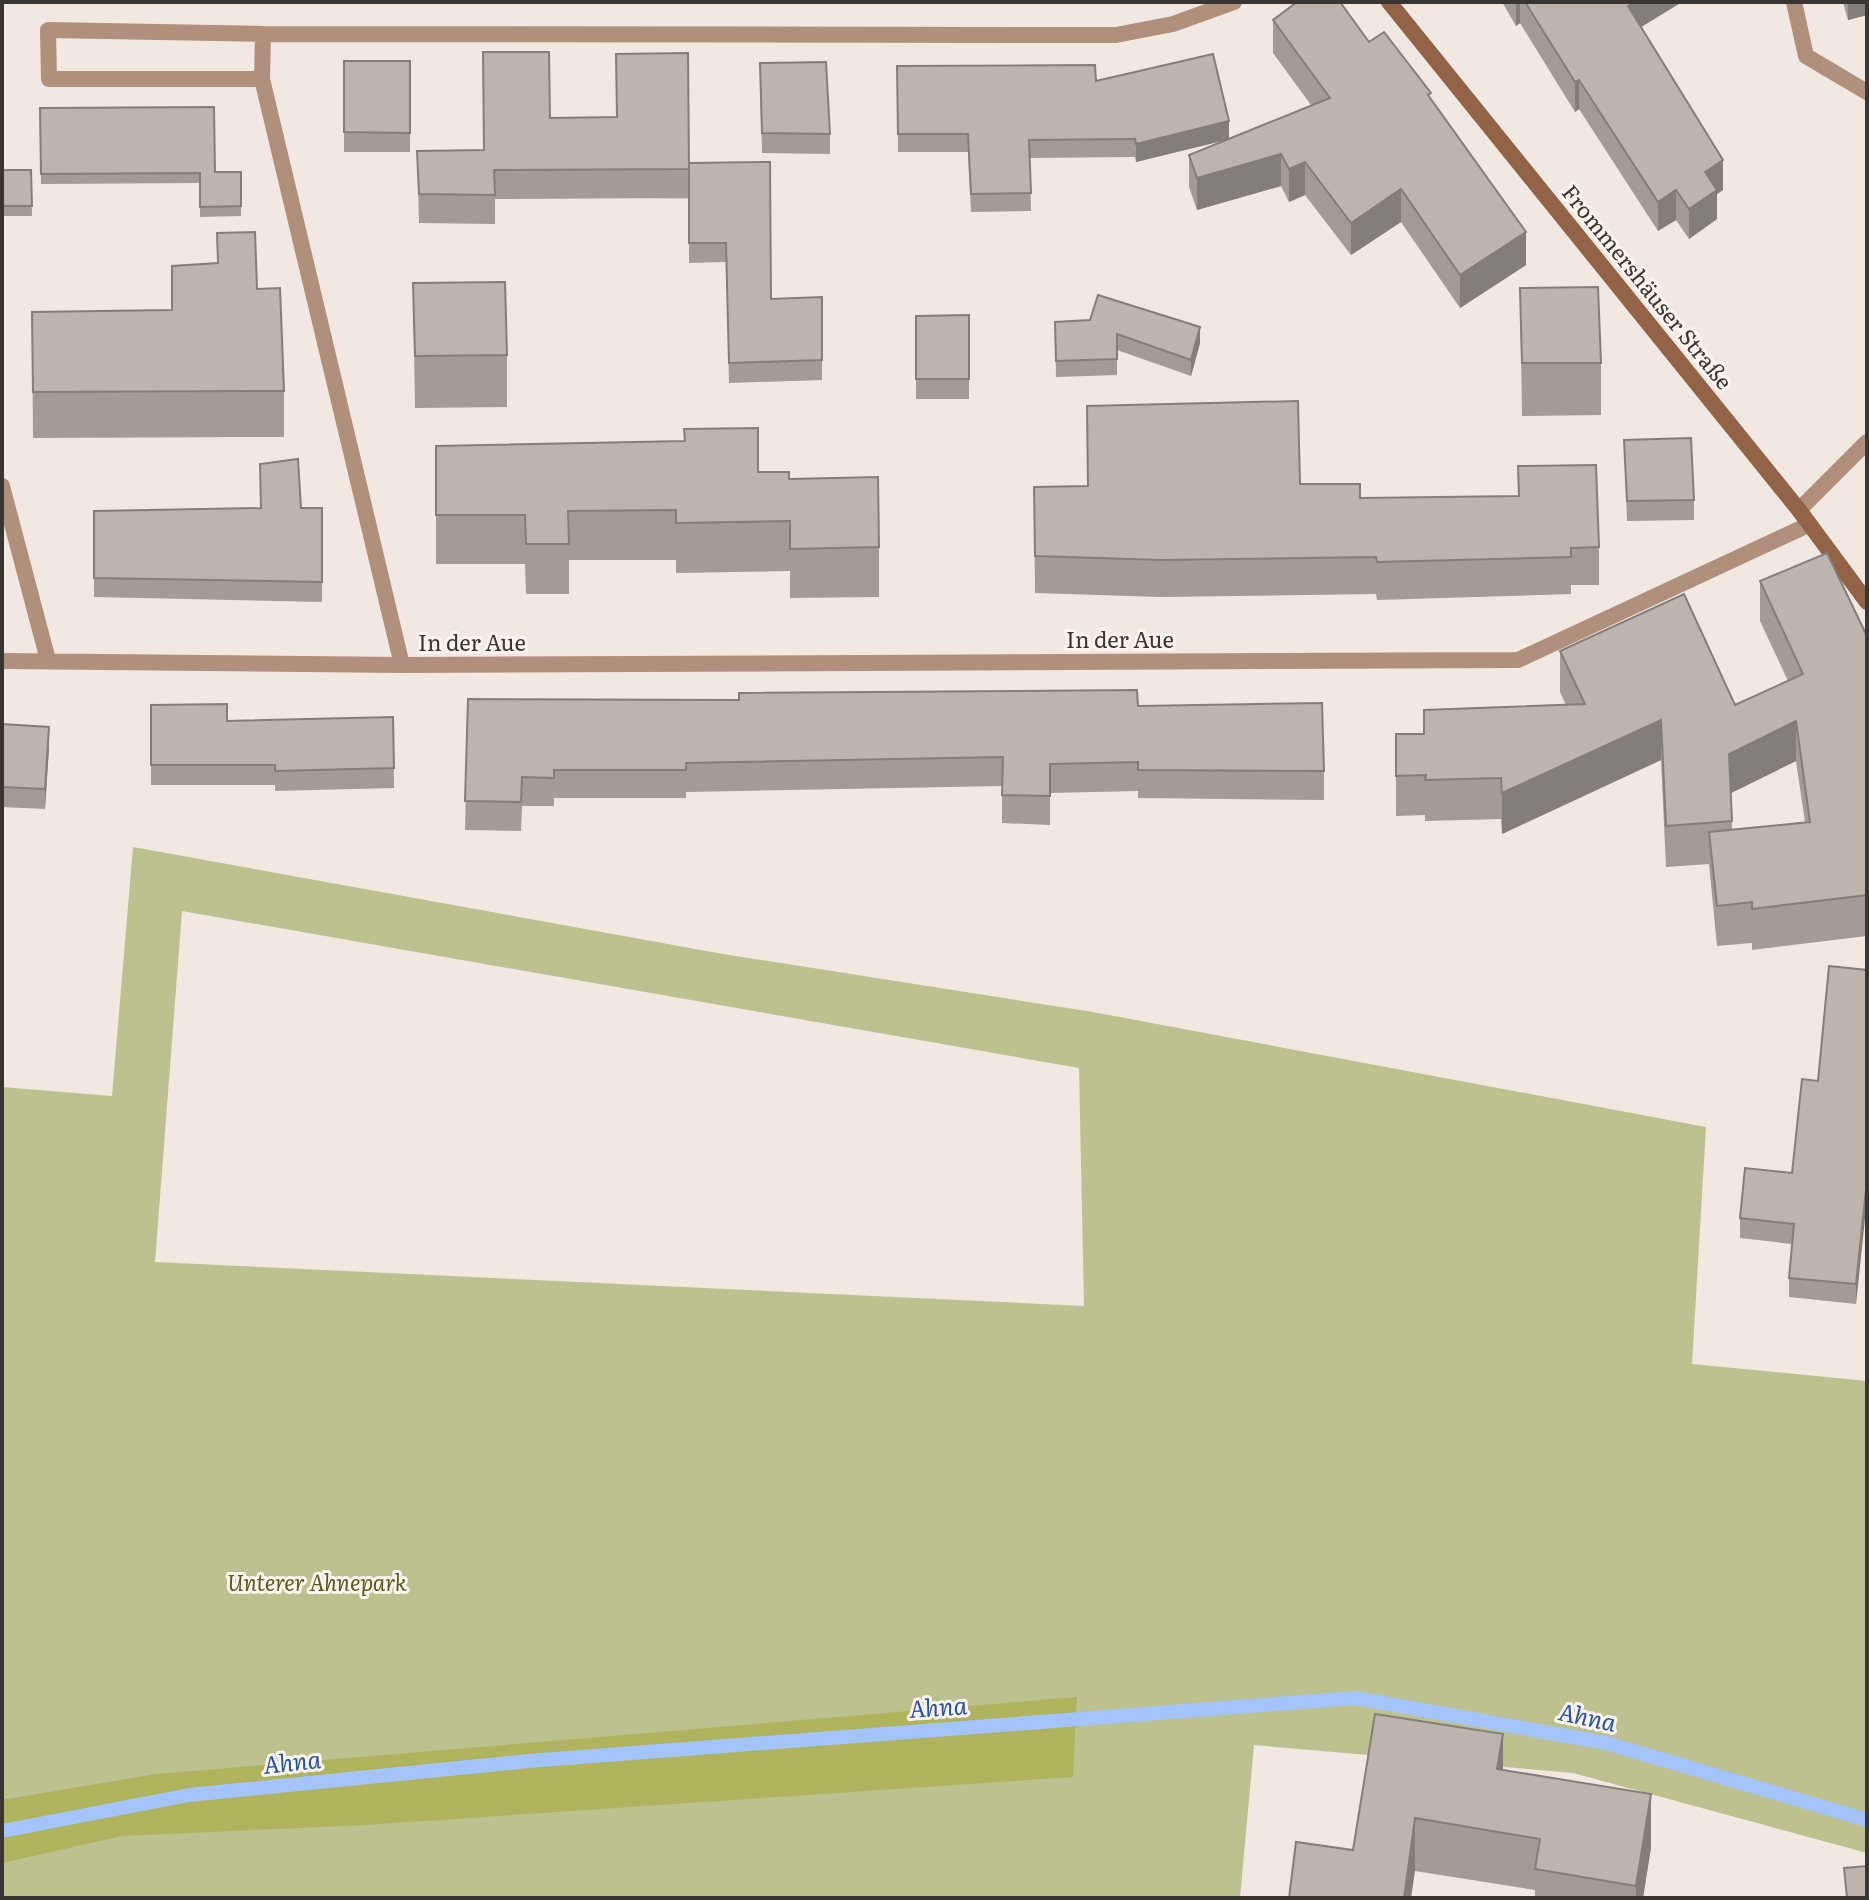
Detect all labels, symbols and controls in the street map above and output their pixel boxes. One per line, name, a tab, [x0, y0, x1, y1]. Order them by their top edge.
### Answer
street label: Frommershäuser Straße	[1555, 176, 1741, 396]
street label: In der Aue	[1066, 622, 1174, 655]
street label: In der Aue	[418, 625, 526, 658]
park label: Unterer Ahnepark	[227, 1565, 407, 1598]
water label: Ahna	[908, 1686, 968, 1725]
water label: Ahna	[1555, 1692, 1620, 1739]
water label: Ahna	[261, 1740, 323, 1781]

